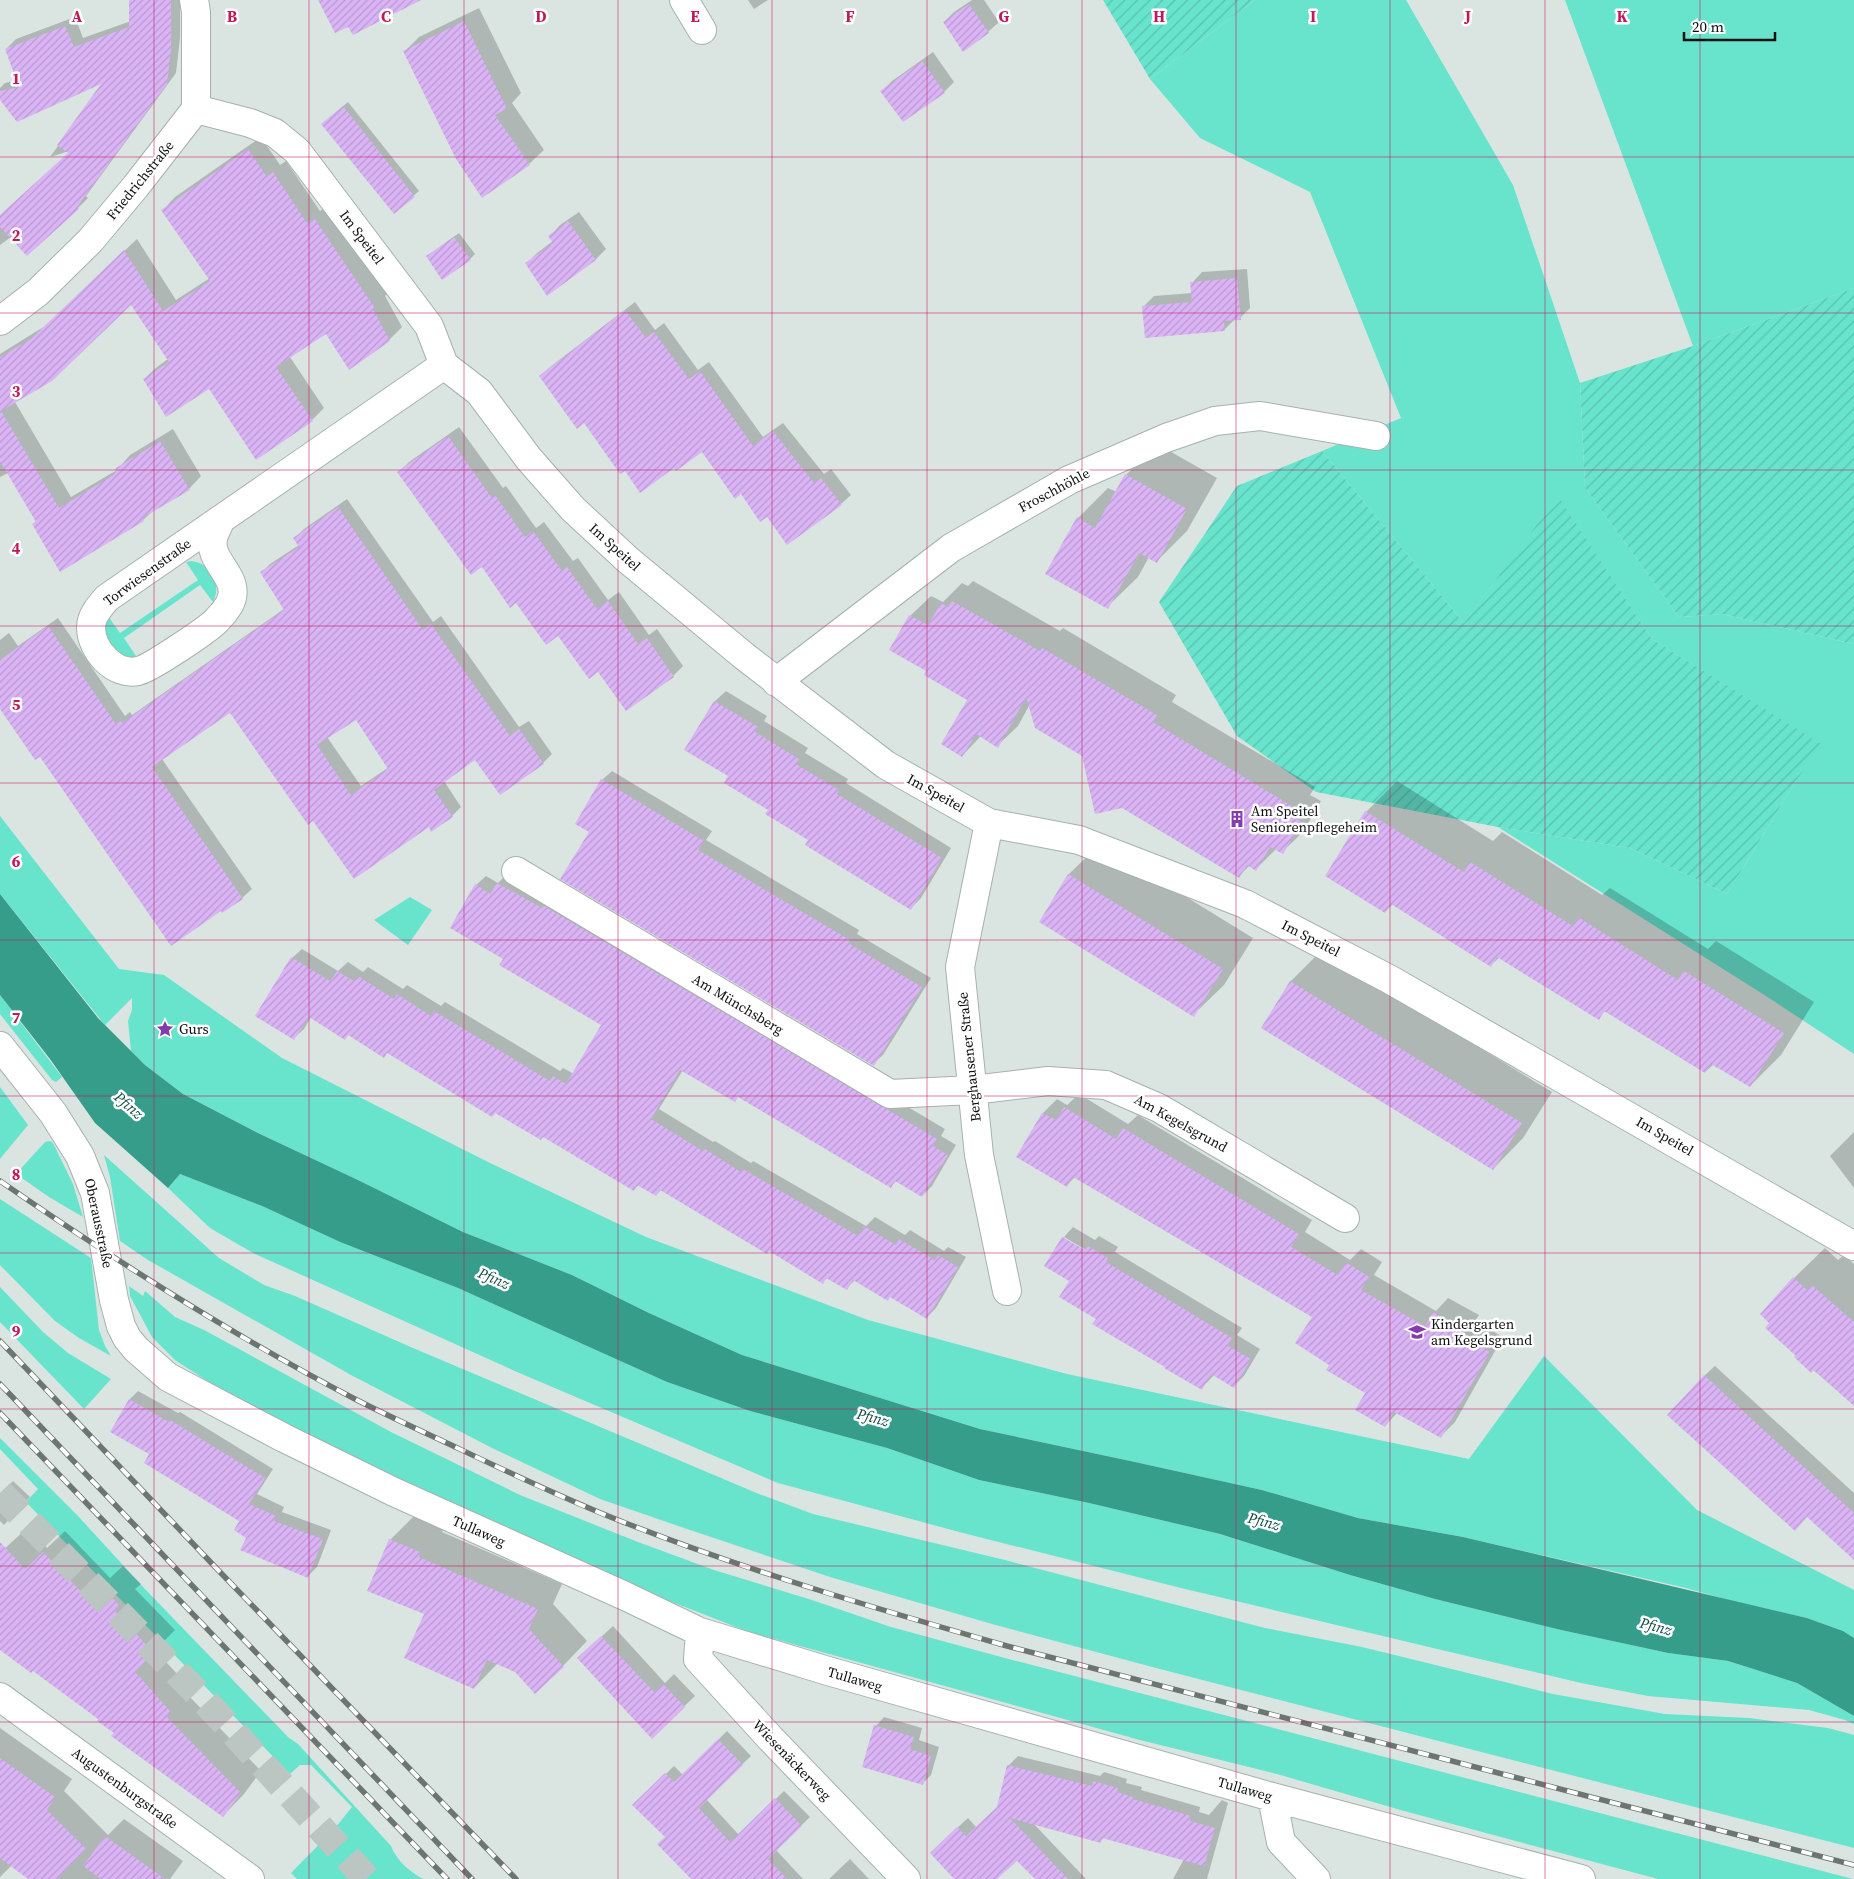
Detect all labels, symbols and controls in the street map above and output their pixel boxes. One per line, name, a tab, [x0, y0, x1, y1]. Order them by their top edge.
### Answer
text: A	[72, 5, 83, 27]
text: B	[227, 5, 238, 27]
text: C	[381, 5, 391, 27]
text: D	[535, 5, 547, 27]
text: E	[690, 5, 700, 27]
text: F	[845, 5, 855, 27]
text: G	[999, 5, 1010, 27]
text: H	[1153, 5, 1165, 27]
text: I	[1310, 5, 1316, 27]
text: J	[1464, 5, 1471, 27]
text: K	[1616, 5, 1628, 27]
scale bar	[1684, 10, 1775, 42]
text: 20 m	[1692, 16, 1724, 37]
text: 1	[12, 67, 20, 89]
street label: Friedrichstraße	[102, 136, 178, 224]
street label: Im Speitel	[335, 206, 389, 268]
text: 2	[12, 224, 21, 246]
text: 3	[12, 380, 21, 402]
street label: Froschhöhle	[1015, 463, 1093, 517]
street label: Im Speitel	[585, 518, 645, 576]
street label: Torwiesenstraße	[99, 533, 195, 611]
text: 4	[12, 537, 21, 559]
text: 5	[12, 693, 21, 715]
street label: Im Speitel	[903, 769, 969, 817]
place label: Am Speitel Seniorenpflegeheim	[1251, 801, 1378, 837]
building icon: Am Speitel Seniorenpflegeheim	[1227, 809, 1247, 829]
text: 6	[12, 850, 21, 872]
street label: Im Speitel	[1278, 915, 1344, 961]
street label: Am Münchsberg	[689, 969, 787, 1039]
street label: Berghausener Straße	[952, 991, 986, 1123]
text: 7	[12, 1006, 21, 1028]
place icon: Gurs	[155, 1019, 175, 1039]
place label: Gurs	[179, 1019, 209, 1039]
water label: Pfinz	[109, 1086, 149, 1124]
street label: Am Kegelsgrund	[1131, 1089, 1231, 1157]
street label: Im Speitel	[1633, 1112, 1697, 1160]
text: 8	[12, 1163, 20, 1185]
street label: Oberausstraße	[80, 1176, 118, 1270]
water label: Pfinz	[474, 1262, 514, 1294]
place label: Kindergarten am Kegelsgrund	[1431, 1314, 1532, 1350]
text: 9	[12, 1320, 21, 1342]
school or university icon: Kindergarten am Kegelsgrund	[1407, 1322, 1427, 1342]
water label: Pfinz	[854, 1402, 892, 1432]
water label: Pfinz	[1245, 1506, 1283, 1536]
street label: Tullaweg	[449, 1510, 509, 1552]
water label: Pfinz	[1637, 1611, 1675, 1641]
street label: Tullaweg	[825, 1662, 885, 1696]
street label: Wiesenäckerweg	[748, 1715, 836, 1805]
street label: Augustenburgstraße	[68, 1743, 182, 1833]
street label: Tullaweg	[1215, 1772, 1275, 1806]

